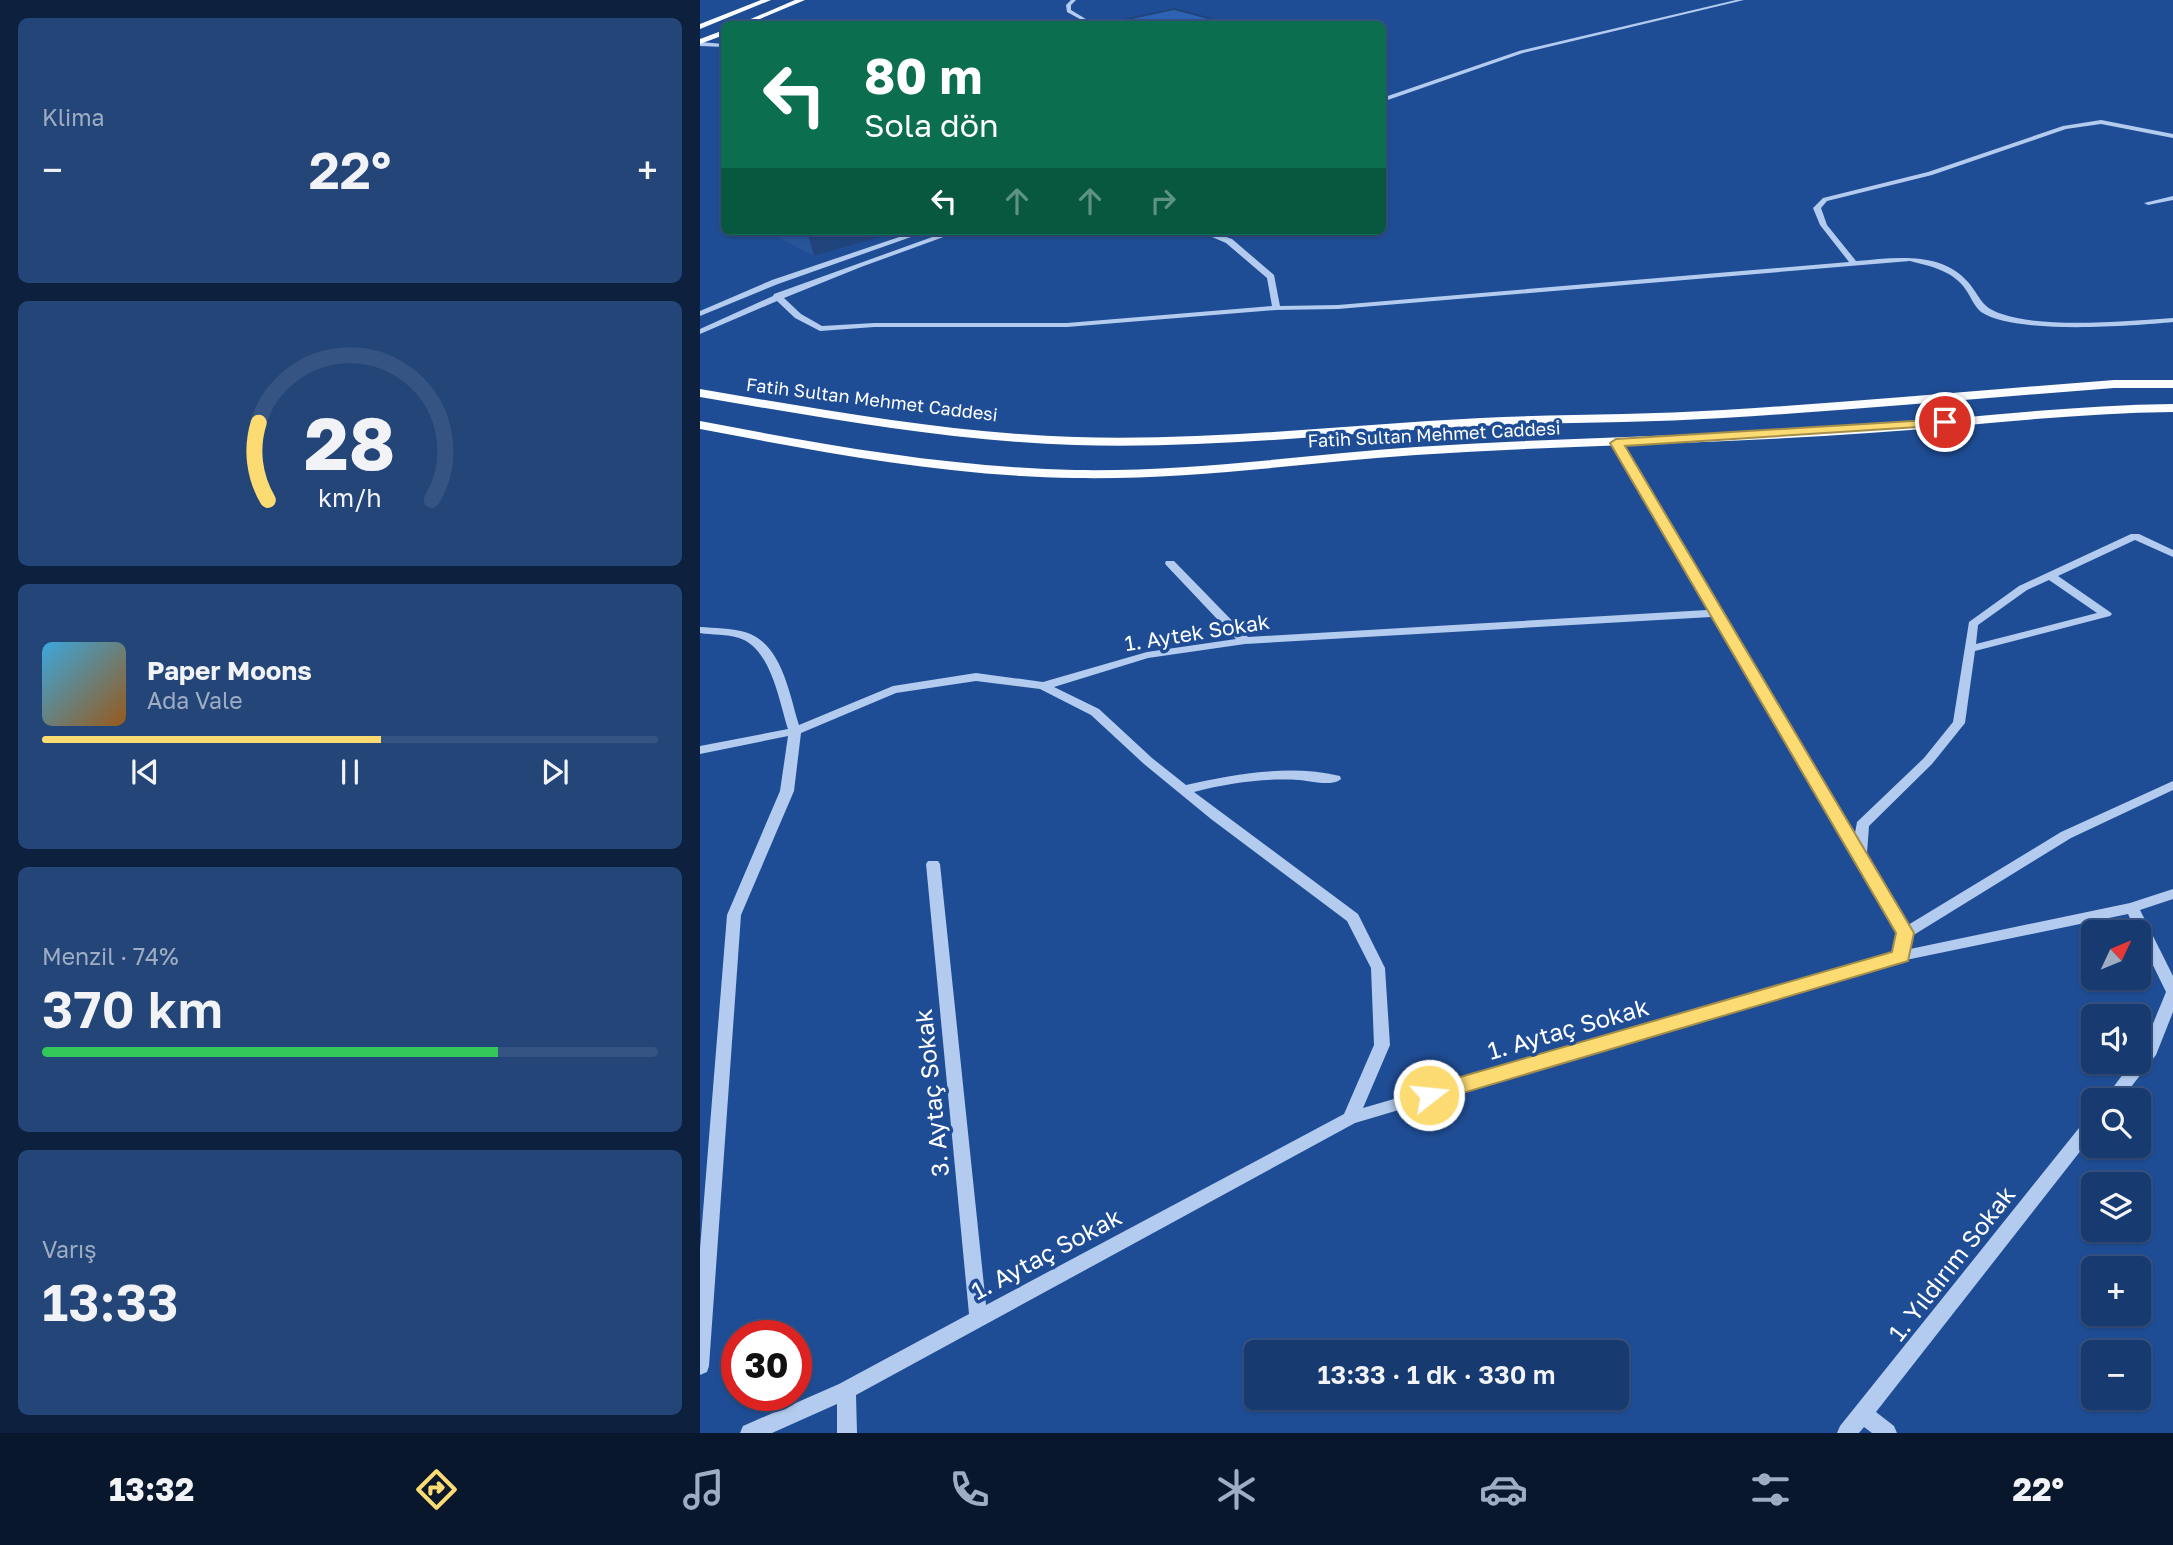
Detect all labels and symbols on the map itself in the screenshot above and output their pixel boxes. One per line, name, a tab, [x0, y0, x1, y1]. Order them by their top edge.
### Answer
street label: Fatih Sultan Mehmet Caddesi	[745, 373, 999, 425]
pin	[1915, 392, 1975, 452]
street label: Fatih Sultan Mehmet Caddesi	[1307, 416, 1561, 452]
street label: 1. Aytek Sokak	[1123, 608, 1271, 656]
north arrow	[2081, 920, 2151, 990]
street label: 1. Aytaç Sokak	[1484, 991, 1652, 1065]
street label: 3. Aytaç Sokak	[908, 1008, 954, 1178]
position arrow	[1392, 1058, 1466, 1132]
street label: 1. Yıldırım Sokak	[1882, 1180, 2020, 1346]
street label: 1. Aytaç Sokak	[966, 1201, 1126, 1305]
speed limit sign: 30	[721, 1320, 812, 1411]

